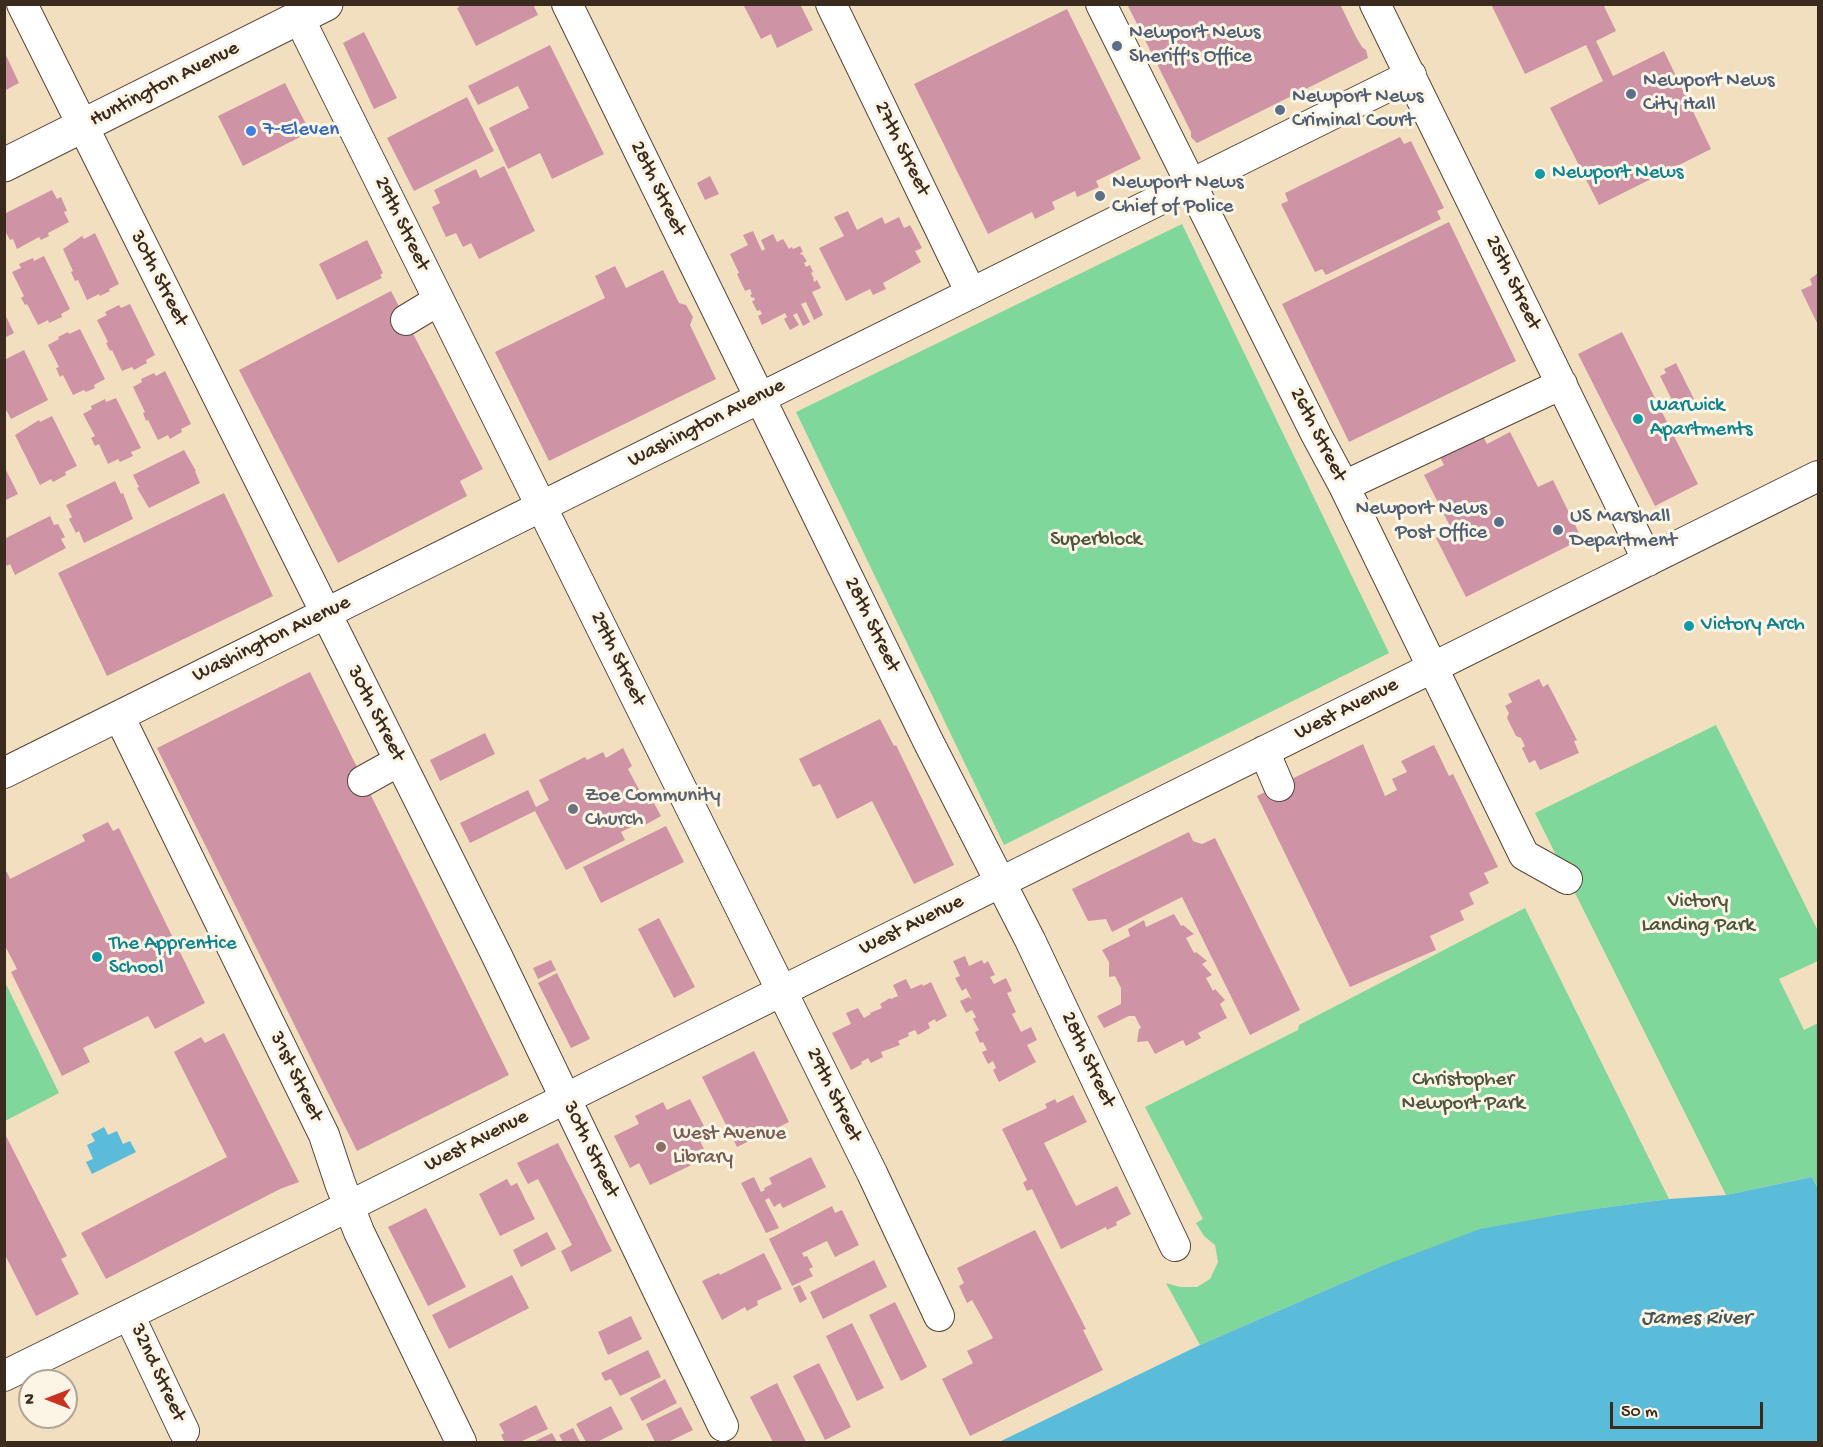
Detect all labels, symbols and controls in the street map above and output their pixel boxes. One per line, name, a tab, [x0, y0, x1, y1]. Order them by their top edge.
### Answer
place label: Newport News Sheriff's Office	[1129, 21, 1261, 71]
street label: Huntington Avenue	[86, 36, 244, 134]
marker: Newport News Sheriff's Office	[1110, 39, 1124, 53]
place label: Newport News City Hall	[1643, 69, 1775, 119]
place label: Newport News Criminal Court	[1292, 85, 1424, 135]
marker: Newport News City Hall	[1624, 87, 1638, 101]
street label: 27th Street	[867, 98, 935, 200]
marker: Newport News Criminal Court	[1273, 103, 1287, 117]
place label: 7-Eleven	[263, 118, 339, 144]
marker: 7-Eleven	[244, 124, 258, 138]
street label: 28th Street	[623, 137, 691, 241]
place label: Newport News	[1552, 161, 1684, 187]
marker: Newport News	[1533, 167, 1547, 181]
place label: Newport News Chief of Police	[1112, 171, 1244, 221]
street label: 29th Street	[367, 173, 435, 275]
marker: Newport News Chief of Police	[1093, 189, 1107, 203]
street label: 30th Street	[123, 227, 193, 331]
street label: 25th Street	[1478, 232, 1546, 334]
street label: Washington Avenue	[624, 374, 790, 474]
street label: 26th Street	[1283, 384, 1351, 486]
place label: Warwick Apartments	[1650, 394, 1752, 444]
marker: Warwick Apartments	[1631, 412, 1645, 426]
place label: Newport News Post Office	[1355, 497, 1487, 547]
place label: US Marshall Department	[1570, 505, 1677, 555]
marker: Newport News Post Office	[1492, 515, 1506, 529]
marker: US Marshall Department	[1551, 523, 1565, 537]
park label: Superblock	[1050, 528, 1142, 554]
street label: 28th Street	[837, 573, 905, 677]
street label: Washington Avenue	[189, 591, 355, 689]
street label: 29th Street	[583, 608, 651, 710]
place label: Victory Arch	[1701, 613, 1805, 639]
marker: Victory Arch	[1682, 619, 1696, 633]
street label: 30th Street	[340, 662, 410, 766]
street label: West Avenue	[1291, 673, 1403, 747]
place label: Zoe Community Church	[585, 784, 721, 834]
marker: Zoe Community Church	[566, 802, 580, 816]
street label: West Avenue	[856, 890, 968, 962]
park label: Victory Landing Park	[1641, 890, 1755, 940]
place label: The Apprentice School	[109, 932, 237, 982]
marker: The Apprentice School	[90, 950, 104, 964]
street label: 28th Street	[1054, 1008, 1120, 1112]
street label: 31st Street	[262, 1028, 328, 1126]
street label: 29th Street	[799, 1044, 867, 1146]
park label: Christopher Newport Park	[1401, 1068, 1525, 1118]
street label: 30th Street	[556, 1098, 624, 1202]
street label: West Avenue	[421, 1105, 533, 1179]
place label: West Avenue Library	[673, 1122, 786, 1172]
marker: West Avenue Library	[654, 1140, 668, 1154]
water label: James River	[1641, 1307, 1751, 1333]
street label: 32nd Street	[124, 1320, 190, 1426]
north arrow	[18, 1369, 78, 1429]
scale bar	[1613, 1390, 1766, 1428]
text: N	[22, 1394, 41, 1404]
text: 50 m	[1621, 1402, 1658, 1423]

